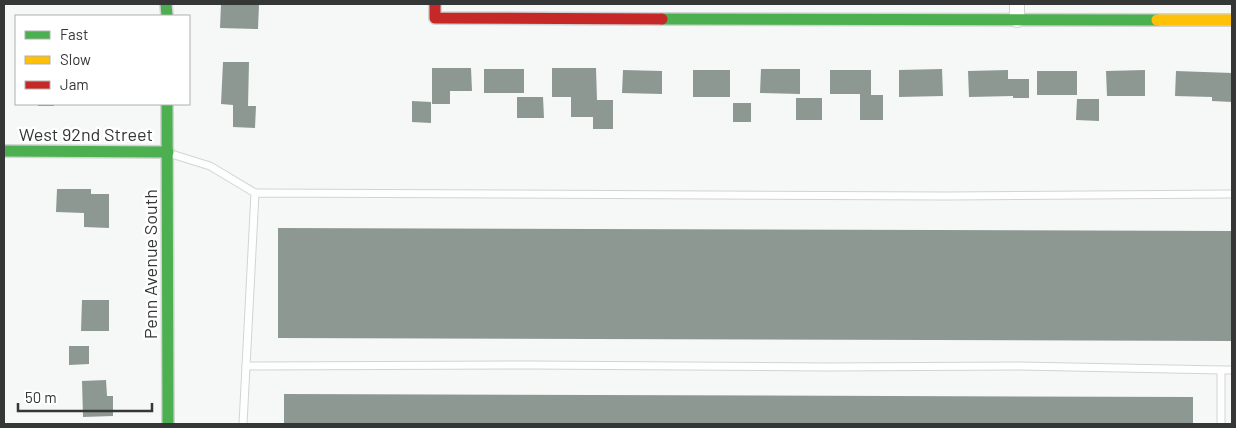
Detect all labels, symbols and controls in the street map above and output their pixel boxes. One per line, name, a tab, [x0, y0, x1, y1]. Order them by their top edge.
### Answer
legend	[15, 15, 190, 105]
text: Fast	[60, 25, 88, 43]
text: Slow	[60, 50, 91, 68]
text: Jam	[60, 75, 89, 93]
street label: West 92nd Street	[19, 123, 153, 145]
street label: Penn Avenue South	[139, 189, 161, 339]
scale bar	[18, 380, 151, 412]
text: 50 m	[25, 388, 57, 406]

